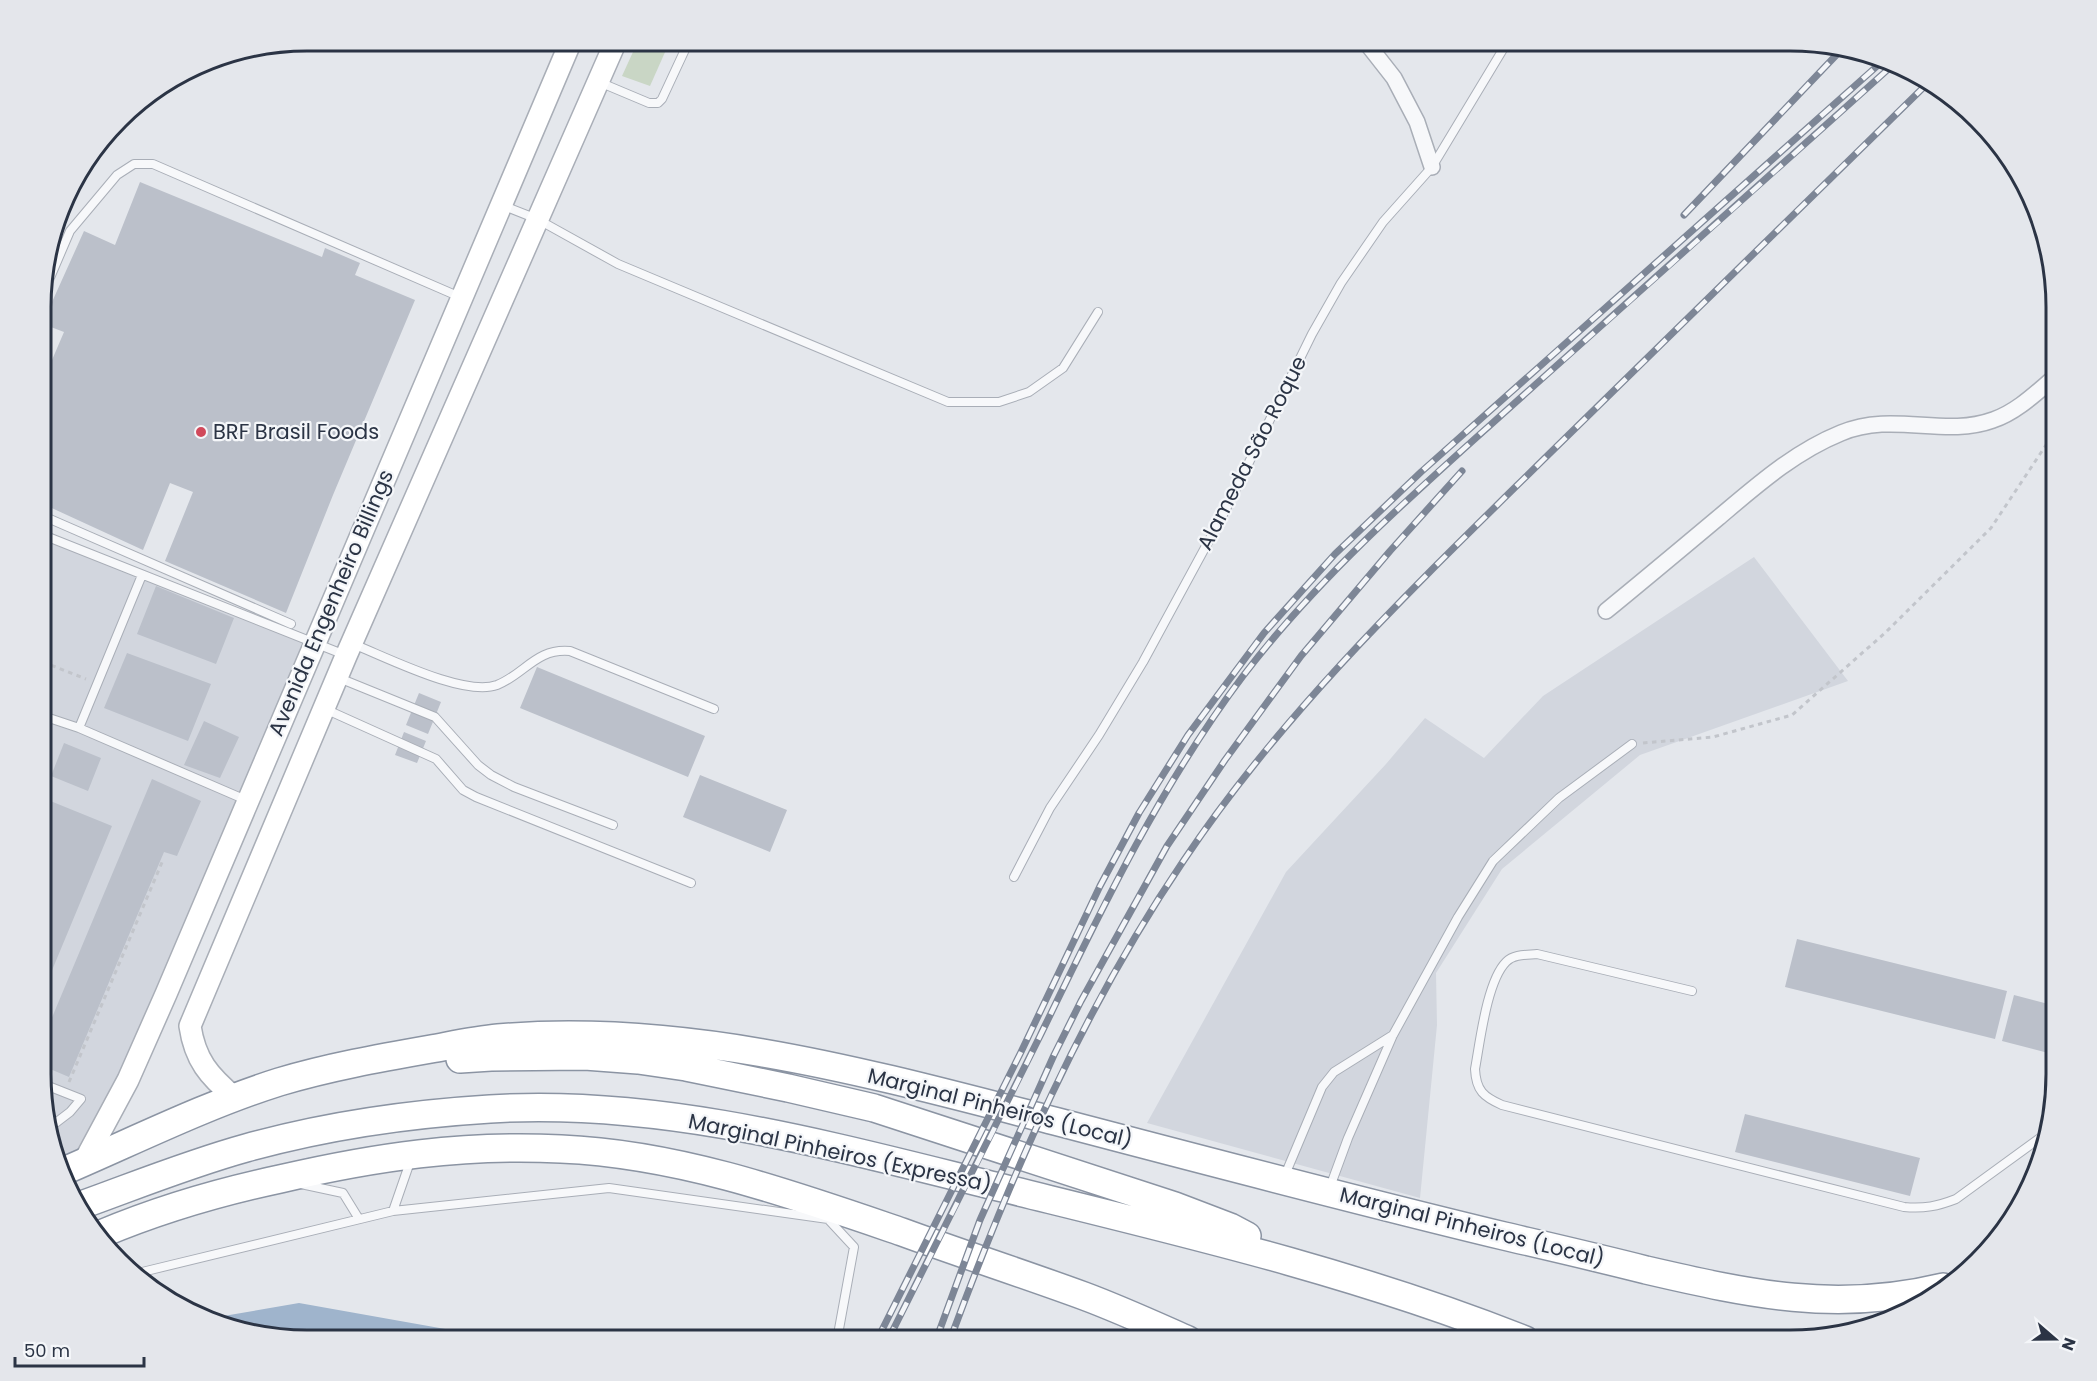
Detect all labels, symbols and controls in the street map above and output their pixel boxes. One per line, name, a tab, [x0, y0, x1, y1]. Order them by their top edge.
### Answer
street label: Alameda São Roque	[1190, 351, 1313, 555]
place label: BRF Brasil Foods	[213, 417, 379, 446]
marker: BRF Brasil Foods	[194, 425, 208, 439]
street label: Avenida Engenheiro Billings	[261, 465, 400, 741]
street label: Marginal Pinheiros (Local)	[865, 1061, 1135, 1154]
street label: Marginal Pinheiros (Expressa)	[686, 1106, 994, 1199]
street label: Marginal Pinheiros (Local)	[1337, 1180, 1607, 1273]
north arrow	[2025, 1309, 2085, 1369]
scale bar	[15, 1330, 144, 1368]
text: N	[2056, 1334, 2081, 1354]
text: 50 m	[24, 1338, 70, 1363]

